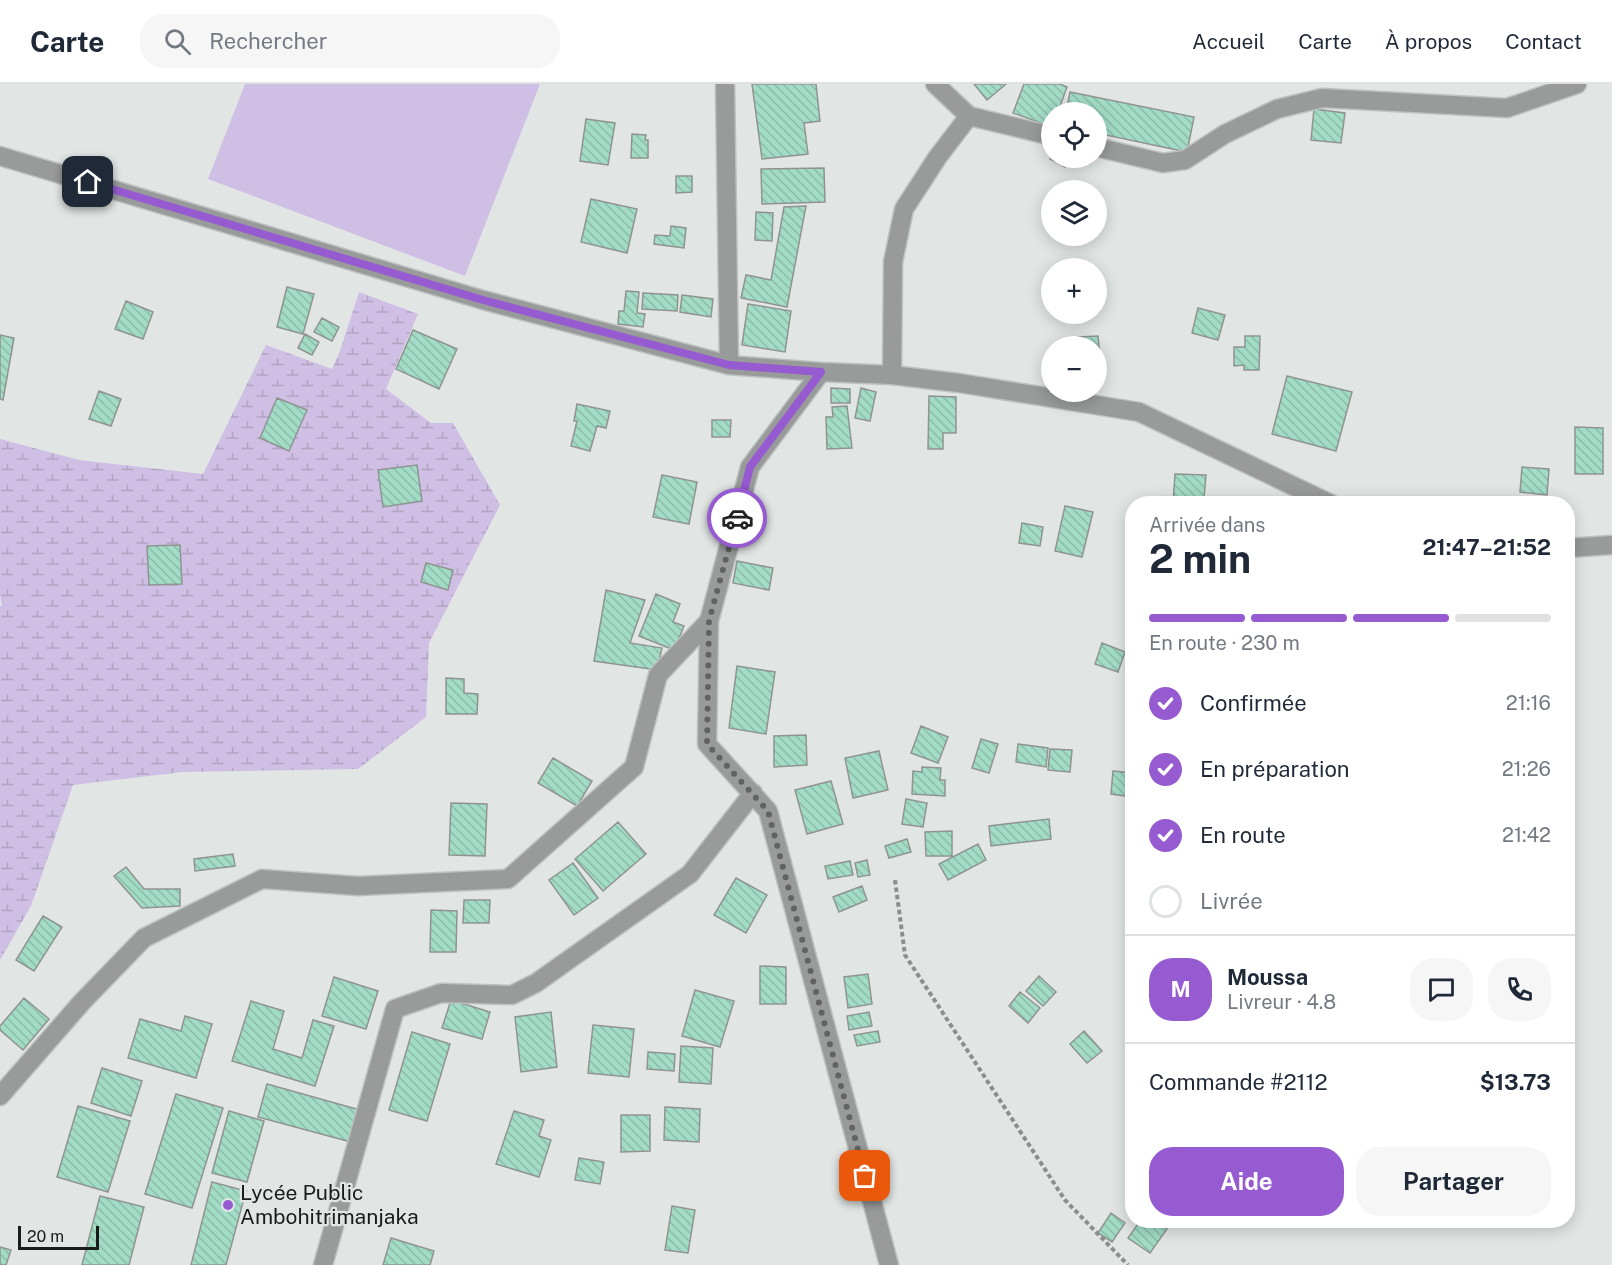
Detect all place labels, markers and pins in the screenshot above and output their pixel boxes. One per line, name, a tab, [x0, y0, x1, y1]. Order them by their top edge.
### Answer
pin	[62, 156, 113, 207]
pin	[839, 1150, 890, 1201]
place label: Lycée Public Ambohitrimanjaka	[240, 1180, 419, 1229]
marker: Lycée Public Ambohitrimanjaka	[221, 1198, 235, 1212]

